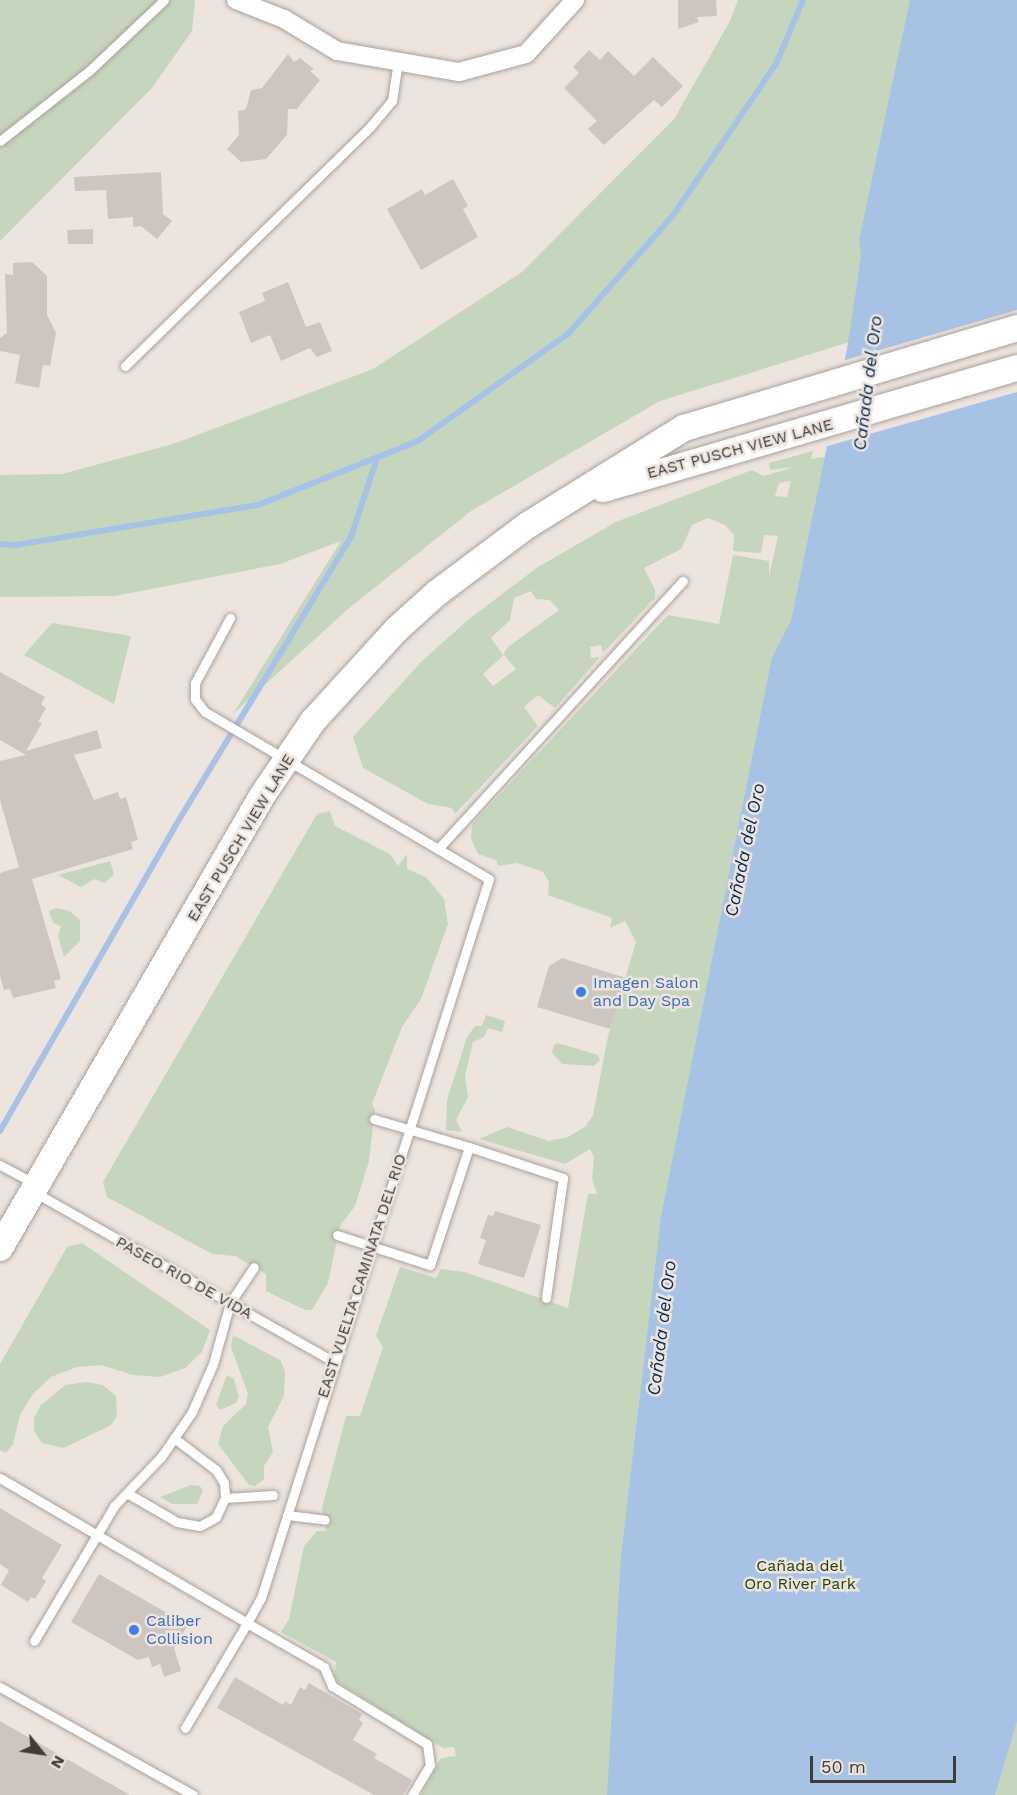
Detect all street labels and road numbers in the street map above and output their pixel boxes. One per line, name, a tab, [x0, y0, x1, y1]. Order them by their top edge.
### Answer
street label: EAST PUSCH VIEW LANE	[644, 415, 836, 483]
street label: EAST PUSCH VIEW LANE	[183, 750, 299, 926]
street label: EAST VUELTA CAMINATA DEL RIO	[313, 1150, 411, 1402]
street label: PASEO RIO DE VIDA	[112, 1232, 256, 1324]

